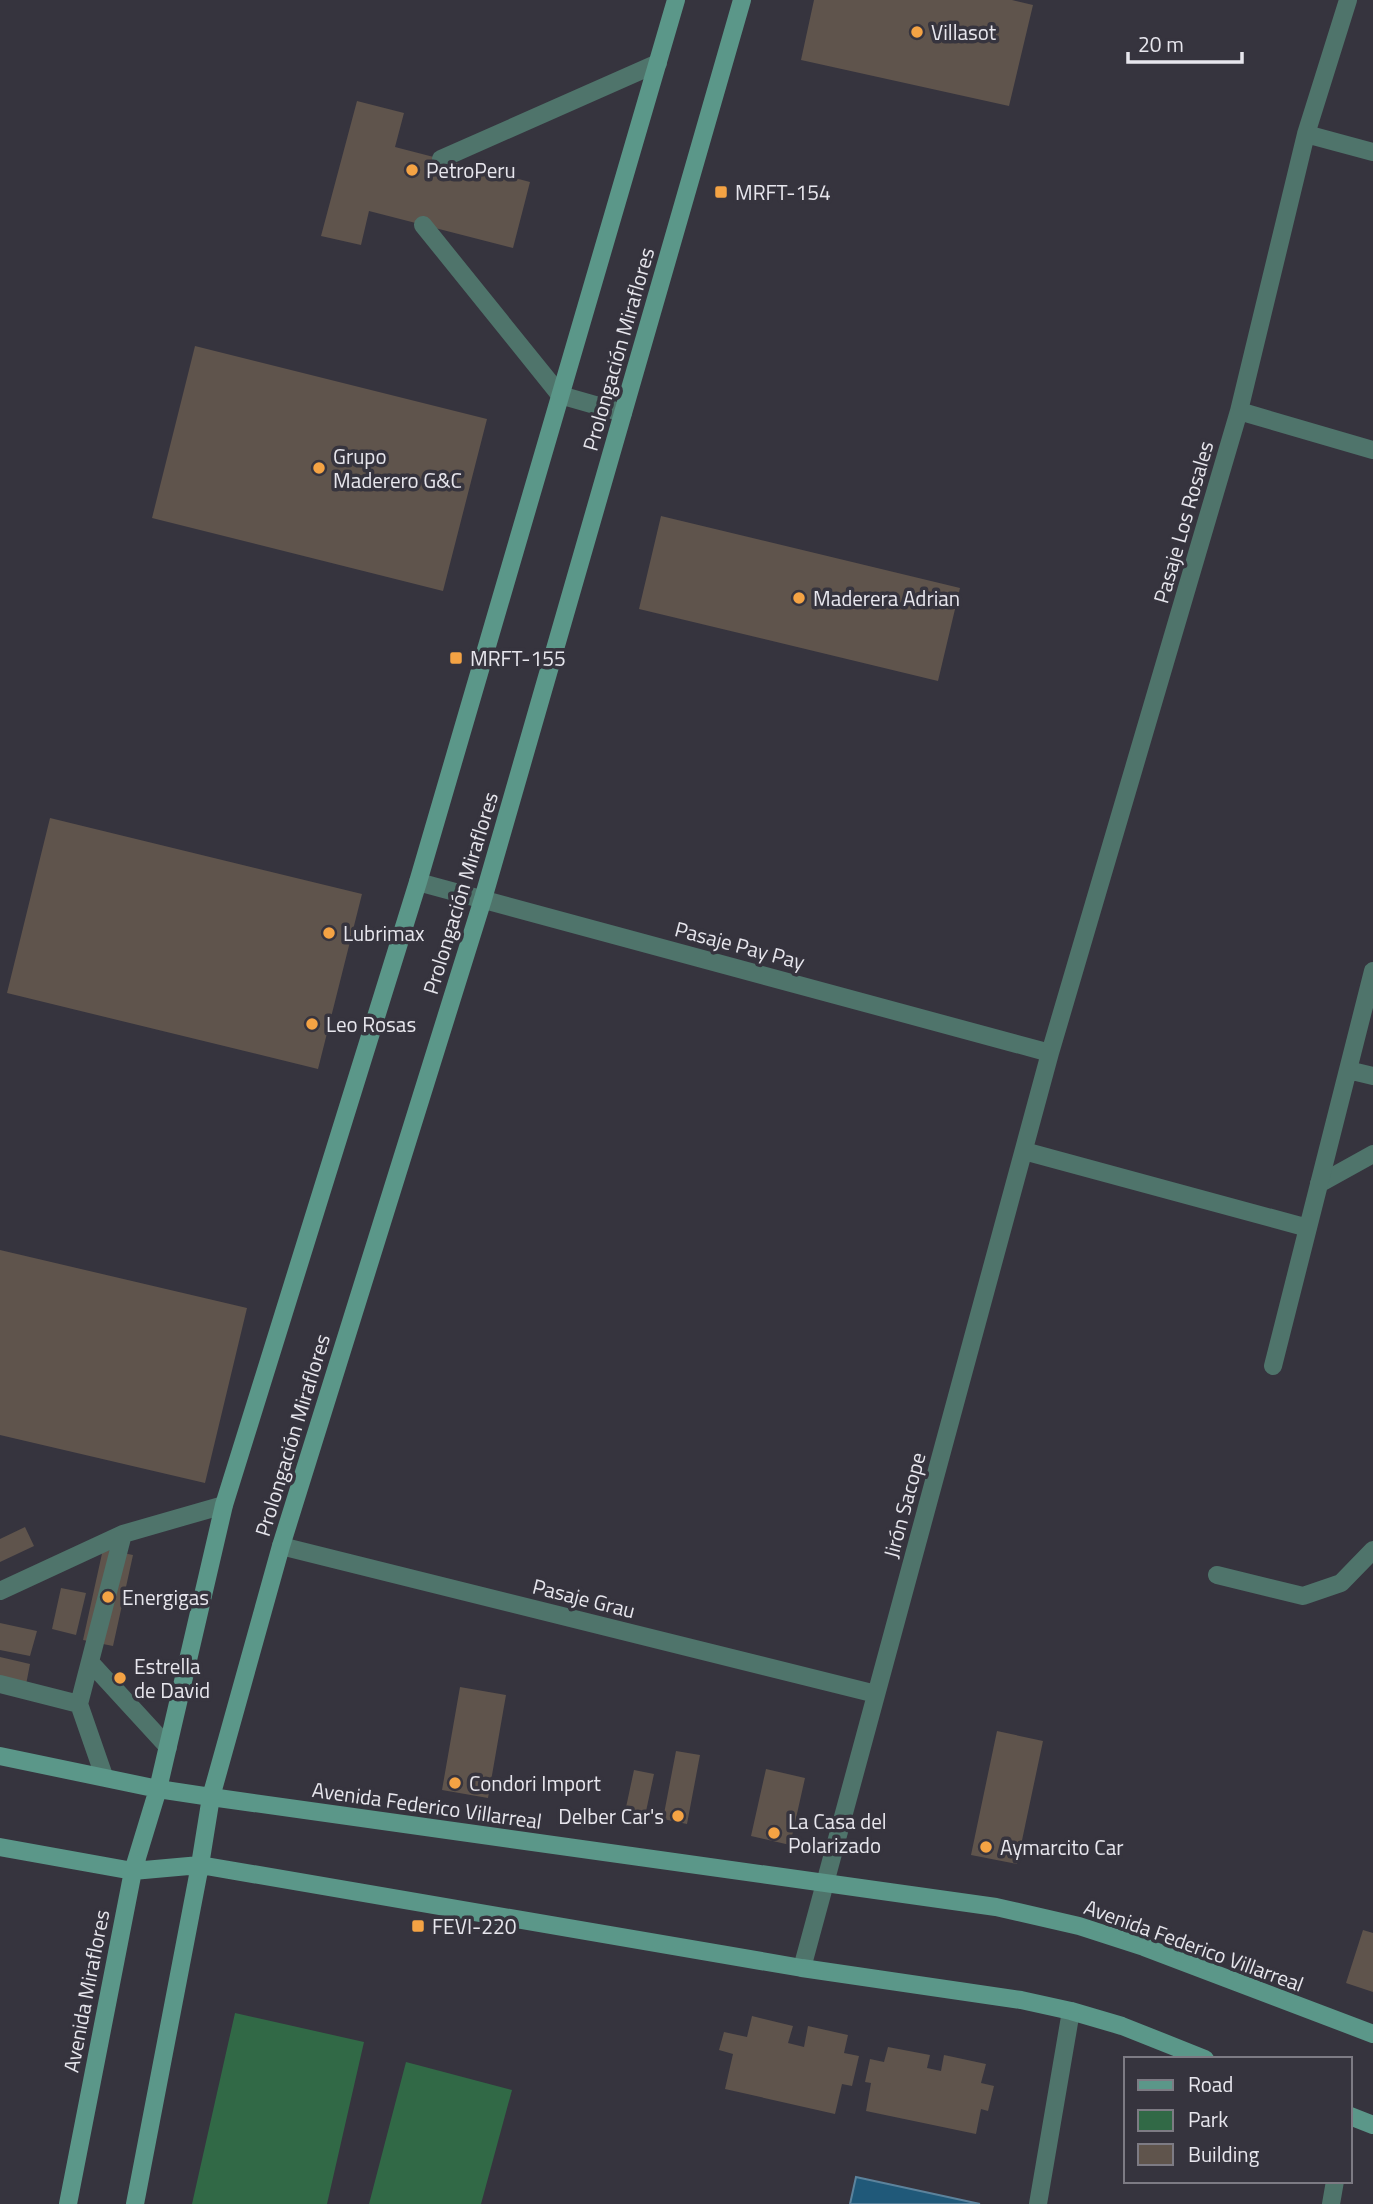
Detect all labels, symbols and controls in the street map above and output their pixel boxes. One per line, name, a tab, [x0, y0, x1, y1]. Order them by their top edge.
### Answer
place label: Villasot	[931, 16, 997, 48]
scale bar	[1128, 21, 1242, 65]
marker: Villasot	[909, 24, 925, 40]
text: 20 m	[1138, 28, 1184, 60]
place label: PetroPeru	[426, 154, 516, 186]
marker: PetroPeru	[404, 162, 420, 178]
place label: MRFT-154	[735, 176, 831, 208]
marker: MRFT-154	[713, 184, 729, 200]
street label: Prolongación Miraflores	[574, 244, 662, 454]
street label: Pasaje Los Rosales	[1145, 437, 1221, 607]
place label: Grupo Maderero G&C	[333, 440, 462, 496]
marker: Grupo Maderero G&C	[311, 460, 327, 476]
place label: Maderera Adrian	[813, 582, 960, 614]
marker: Maderera Adrian	[791, 590, 807, 606]
place label: MRFT-155	[470, 642, 566, 674]
marker: MRFT-155	[448, 650, 464, 666]
street label: Prolongación Miraflores	[414, 788, 506, 998]
street label: Pasaje Pay Pay	[671, 912, 809, 978]
place label: Lubrimax	[343, 917, 425, 949]
marker: Lubrimax	[321, 925, 337, 941]
place label: Leo Rosas	[326, 1008, 416, 1040]
marker: Leo Rosas	[304, 1016, 320, 1032]
street label: Prolongación Miraflores	[246, 1330, 338, 1540]
street label: Jirón Sacope	[875, 1449, 933, 1561]
street label: Pasaje Grau	[529, 1570, 639, 1626]
place label: Energigas	[122, 1581, 209, 1613]
marker: Energigas	[100, 1589, 116, 1605]
place label: Estrella de David	[134, 1650, 210, 1706]
marker: Estrella de David	[112, 1670, 128, 1686]
place label: Condori Import	[469, 1767, 601, 1799]
street label: Avenida Federico Villarreal	[310, 1773, 544, 1837]
marker: Condori Import	[447, 1775, 463, 1791]
place label: Delber Car's	[558, 1800, 664, 1832]
place label: La Casa del Polarizado	[788, 1805, 887, 1861]
marker: Delber Car's	[670, 1808, 686, 1824]
marker: La Casa del Polarizado	[766, 1825, 782, 1841]
place label: Aymarcito Car	[1000, 1831, 1123, 1863]
marker: Aymarcito Car	[978, 1839, 994, 1855]
street label: Avenida Federico Villarreal	[1080, 1890, 1308, 2000]
street label: Avenida Miraflores	[55, 1907, 117, 2075]
place label: FEVI-220	[432, 1910, 517, 1942]
marker: FEVI-220	[410, 1918, 426, 1934]
legend	[1124, 2057, 1352, 2183]
text: Road	[1188, 2068, 1233, 2100]
text: Park	[1188, 2103, 1228, 2135]
text: Building	[1188, 2138, 1260, 2170]

